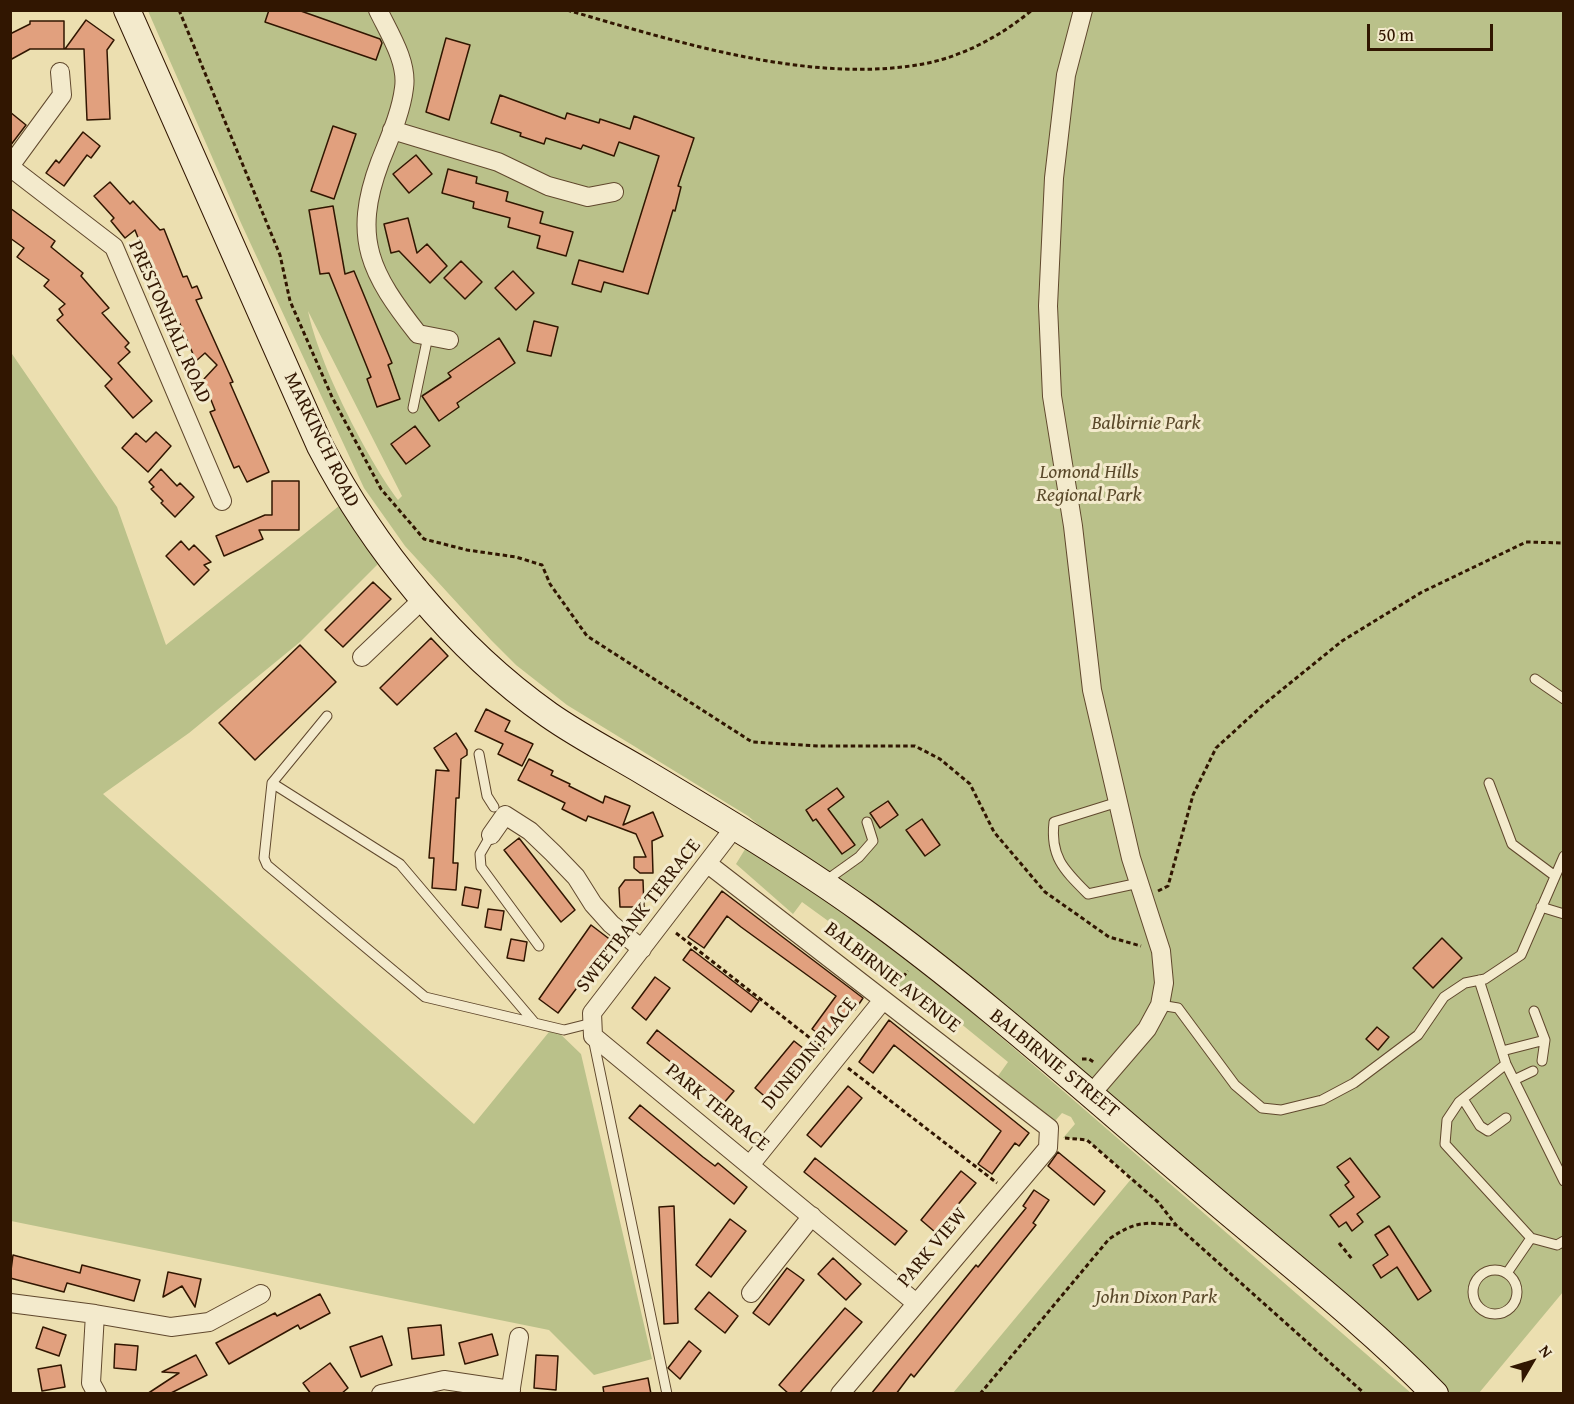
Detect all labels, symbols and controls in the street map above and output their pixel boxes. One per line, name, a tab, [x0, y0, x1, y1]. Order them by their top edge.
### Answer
scale bar	[1370, 12, 1496, 50]
text: 50 m	[1378, 21, 1414, 48]
street label: PRESTONHALL ROAD	[122, 237, 216, 407]
street label: MARKINCH ROAD	[278, 369, 364, 511]
park label: Balbirnie Park	[1091, 412, 1201, 436]
park label: Lomond Hills Regional Park	[1036, 461, 1142, 508]
street label: SWEETBANK TERRACE	[572, 834, 706, 998]
street label: BALBIRNIE AVENUE	[819, 917, 965, 1039]
street label: DUNEDIN PLACE	[757, 993, 863, 1115]
street label: BALBIRNIE STREET	[984, 1004, 1124, 1124]
street label: PARK TERRACE	[660, 1059, 774, 1157]
street label: PARK VIEW	[893, 1204, 973, 1292]
park label: John Dixon Park	[1095, 1286, 1217, 1310]
north arrow	[1502, 1332, 1562, 1392]
text: N	[1533, 1339, 1559, 1363]

